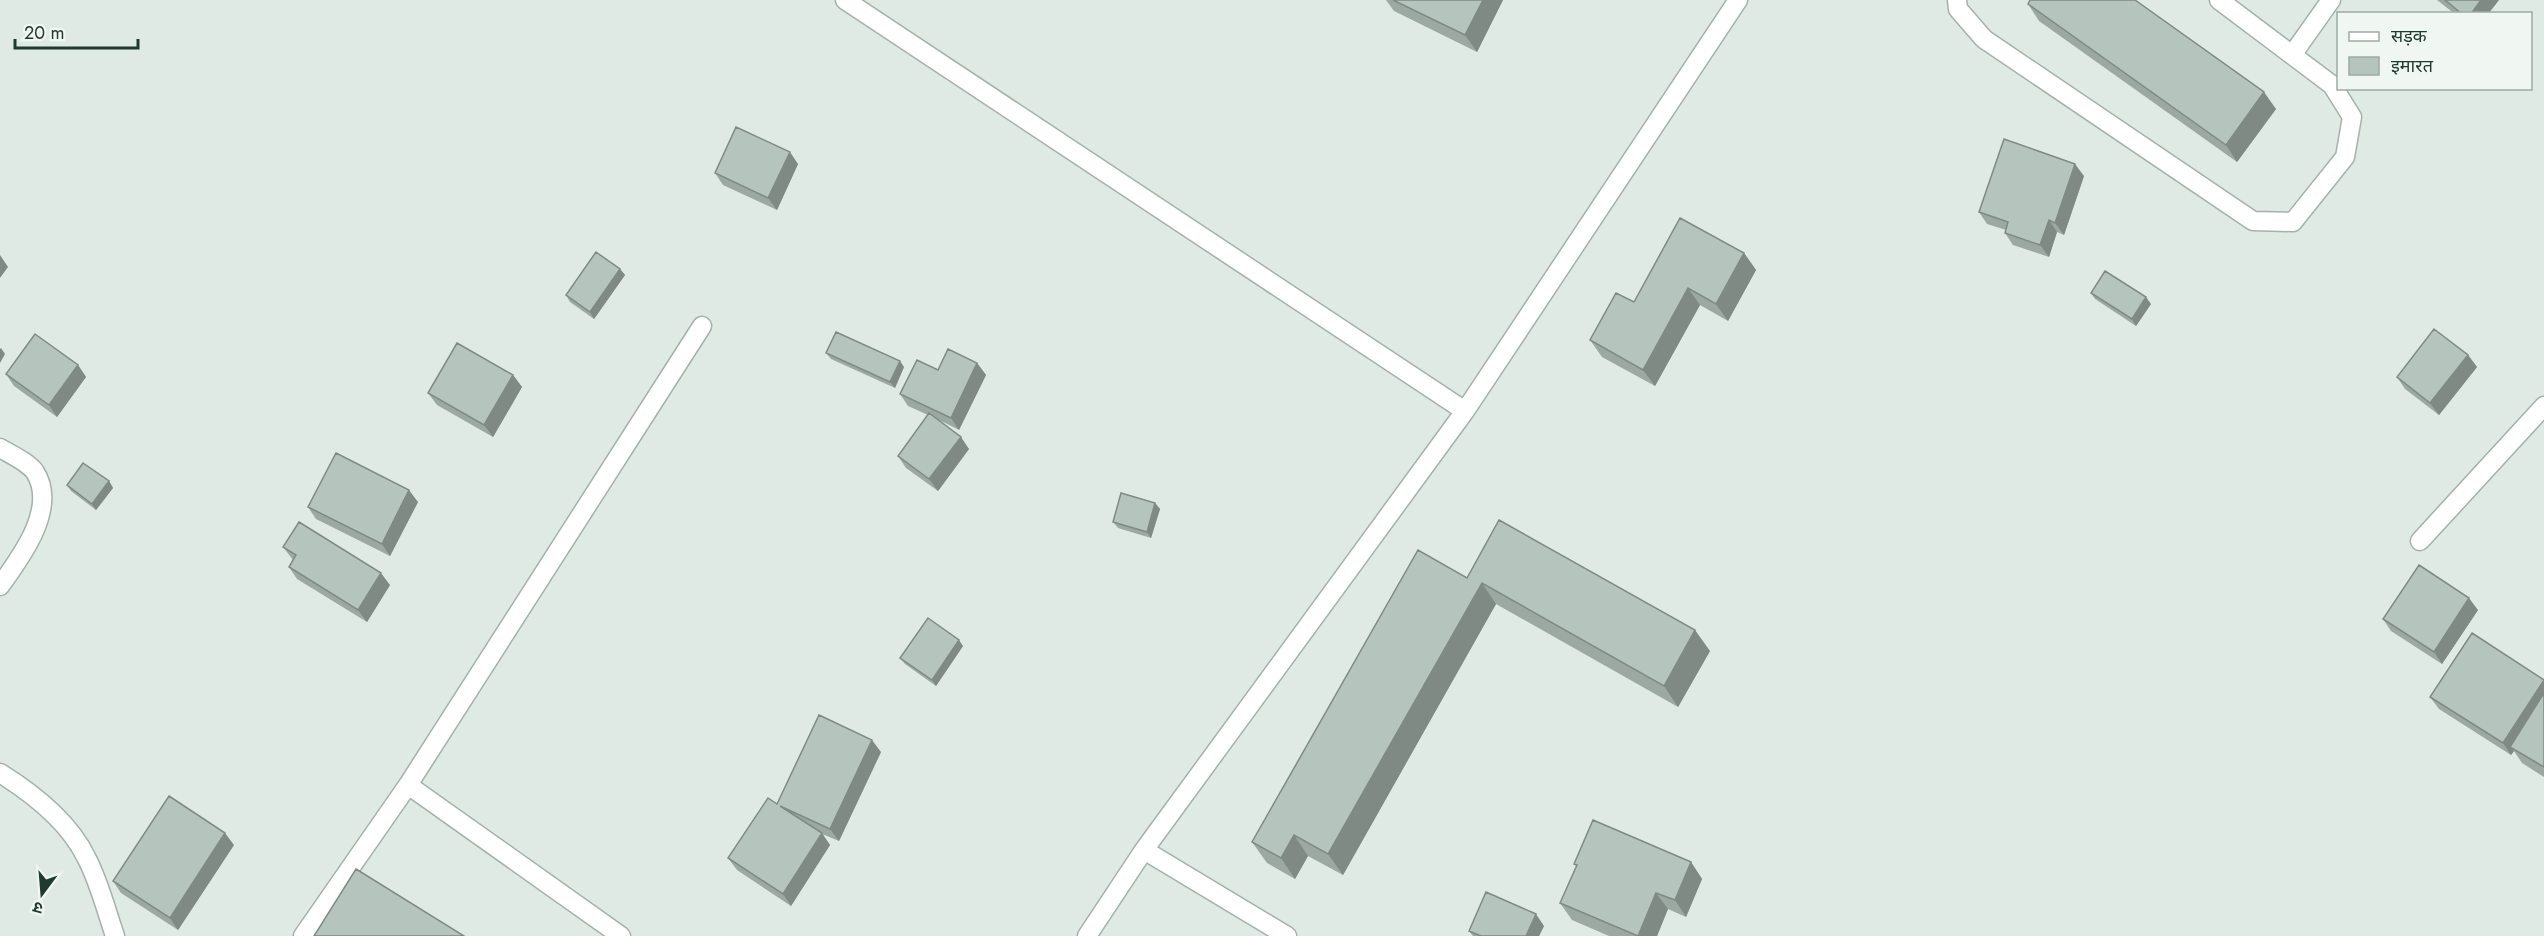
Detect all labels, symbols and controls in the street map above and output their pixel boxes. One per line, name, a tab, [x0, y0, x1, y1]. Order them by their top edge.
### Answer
scale bar	[15, 12, 138, 50]
legend	[2337, 12, 2532, 90]
text: 20 m	[24, 20, 64, 46]
text: सड़क	[2391, 23, 2428, 49]
text: इमारत	[2391, 53, 2434, 79]
north arrow	[12, 864, 72, 924]
text: उ	[30, 895, 46, 920]

